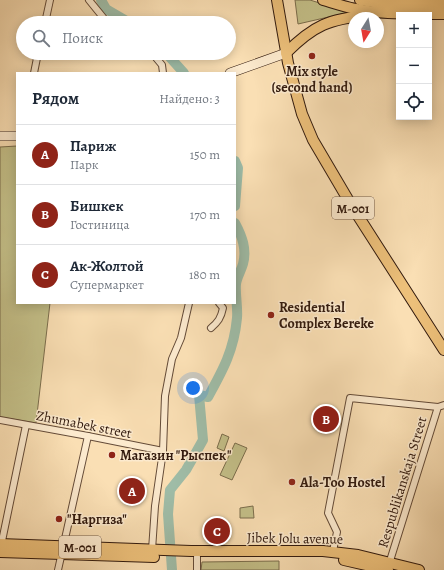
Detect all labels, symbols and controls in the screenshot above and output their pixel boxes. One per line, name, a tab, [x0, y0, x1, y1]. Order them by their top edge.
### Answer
north arrow	[348, 12, 384, 48]
map controls	[396, 12, 432, 120]
button: +	[396, 12, 432, 48]
search box	[16, 16, 236, 60]
icon: search	[30, 27, 52, 49]
text: Поиск	[62, 28, 103, 48]
button: −	[396, 48, 432, 84]
marker: Mix style (second hand)	[307, 51, 317, 61]
place label: Mix style (second hand)	[272, 62, 352, 97]
button: locate	[396, 84, 432, 120]
text: Рядом	[32, 87, 79, 110]
text: Найдено: 3	[159, 90, 220, 107]
text: Париж	[70, 136, 116, 156]
text: A	[41, 146, 49, 163]
text: 150 m	[190, 146, 220, 163]
text: Парк	[70, 156, 99, 173]
text: Бишкек	[70, 196, 124, 216]
road number: М-001	[332, 197, 374, 219]
text: B	[41, 206, 49, 223]
text: 170 m	[190, 206, 220, 223]
text: Гостиница	[70, 216, 130, 233]
text: Ак-Жолтой	[70, 256, 144, 276]
text: C	[41, 266, 49, 283]
text: 180 m	[189, 266, 220, 283]
text: Супермаркет	[70, 276, 144, 293]
place label: Residential Complex Bereke	[279, 298, 374, 333]
marker: Residential Complex Bereke	[266, 310, 276, 320]
your location	[183, 378, 203, 398]
pin: B	[313, 404, 339, 434]
street label: Zhumabek street	[35, 406, 134, 443]
street label: Respublikanskaja Street	[373, 414, 432, 550]
place label: Магазин "Рыспек"	[120, 446, 232, 465]
marker: Магазин "Рыспек"	[107, 450, 117, 460]
place label: Ala-Too Hostel	[299, 473, 385, 492]
pin: A	[119, 476, 145, 506]
marker: Ala-Too Hostel	[287, 477, 297, 487]
place label: "Наргиза"	[67, 510, 127, 529]
marker: "Наргиза"	[54, 514, 64, 524]
pin: C	[204, 516, 230, 546]
street label: Jibek Jolu avenue	[247, 528, 343, 549]
road number: М-001	[59, 536, 101, 558]

